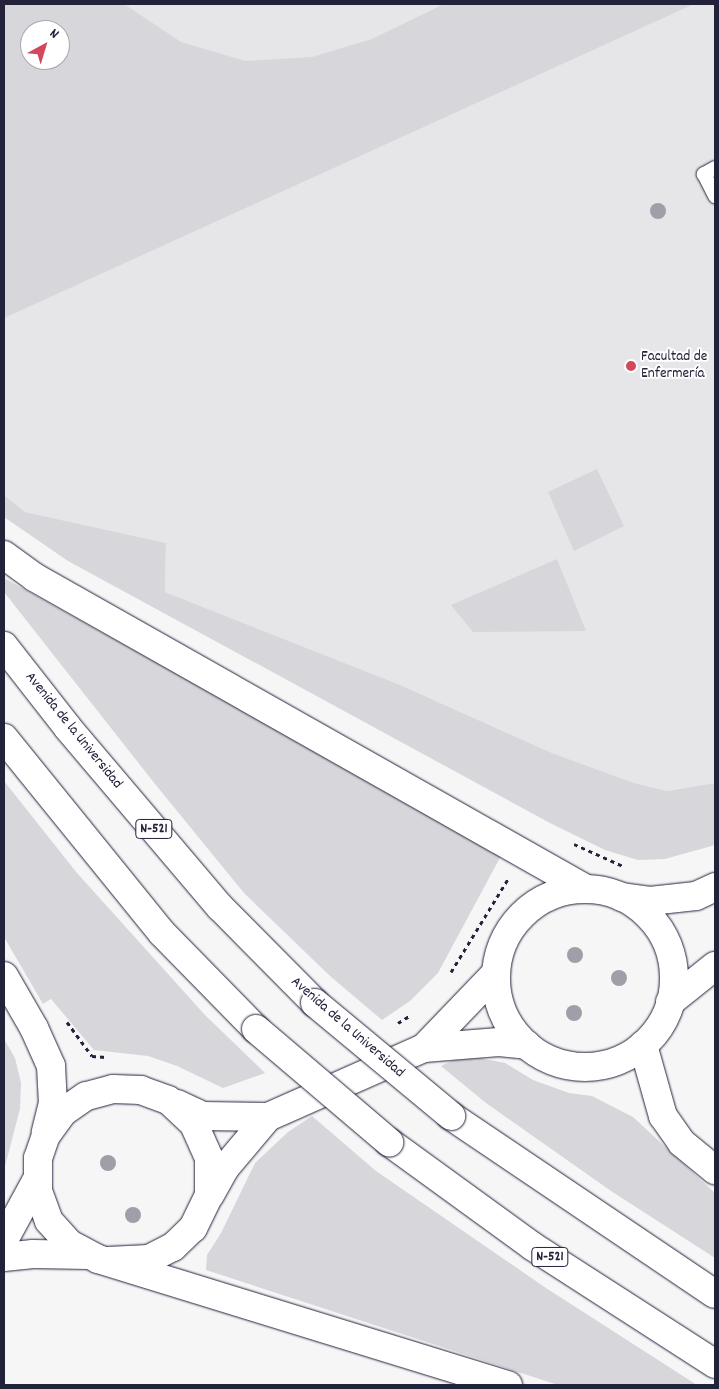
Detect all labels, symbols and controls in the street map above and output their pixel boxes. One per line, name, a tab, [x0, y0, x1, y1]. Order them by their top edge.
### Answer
north arrow	[20, 20, 70, 70]
text: N	[45, 24, 63, 44]
place label: Facultad de Enfermería	[641, 348, 707, 383]
marker: Facultad de Enfermería	[625, 360, 637, 372]
street label: Avenida de la Universidad	[20, 669, 126, 793]
road number: N-521	[135, 818, 173, 841]
street label: Avenida de la Universidad	[286, 974, 408, 1082]
road number: N-521	[531, 1246, 569, 1268]

